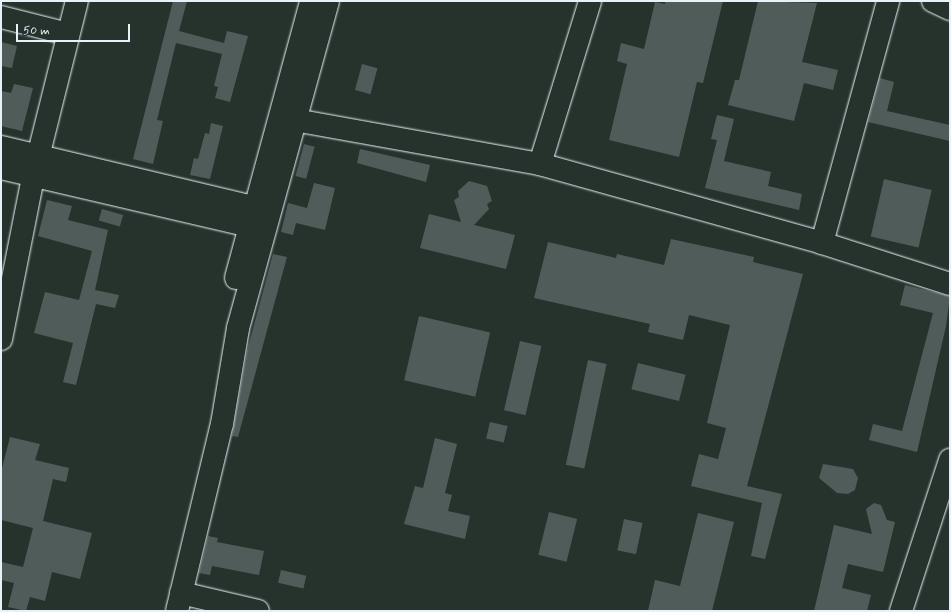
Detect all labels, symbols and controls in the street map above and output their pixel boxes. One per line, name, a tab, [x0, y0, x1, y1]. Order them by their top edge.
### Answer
scale bar	[18, 16, 132, 42]
text: 50 m	[23, 23, 50, 39]

